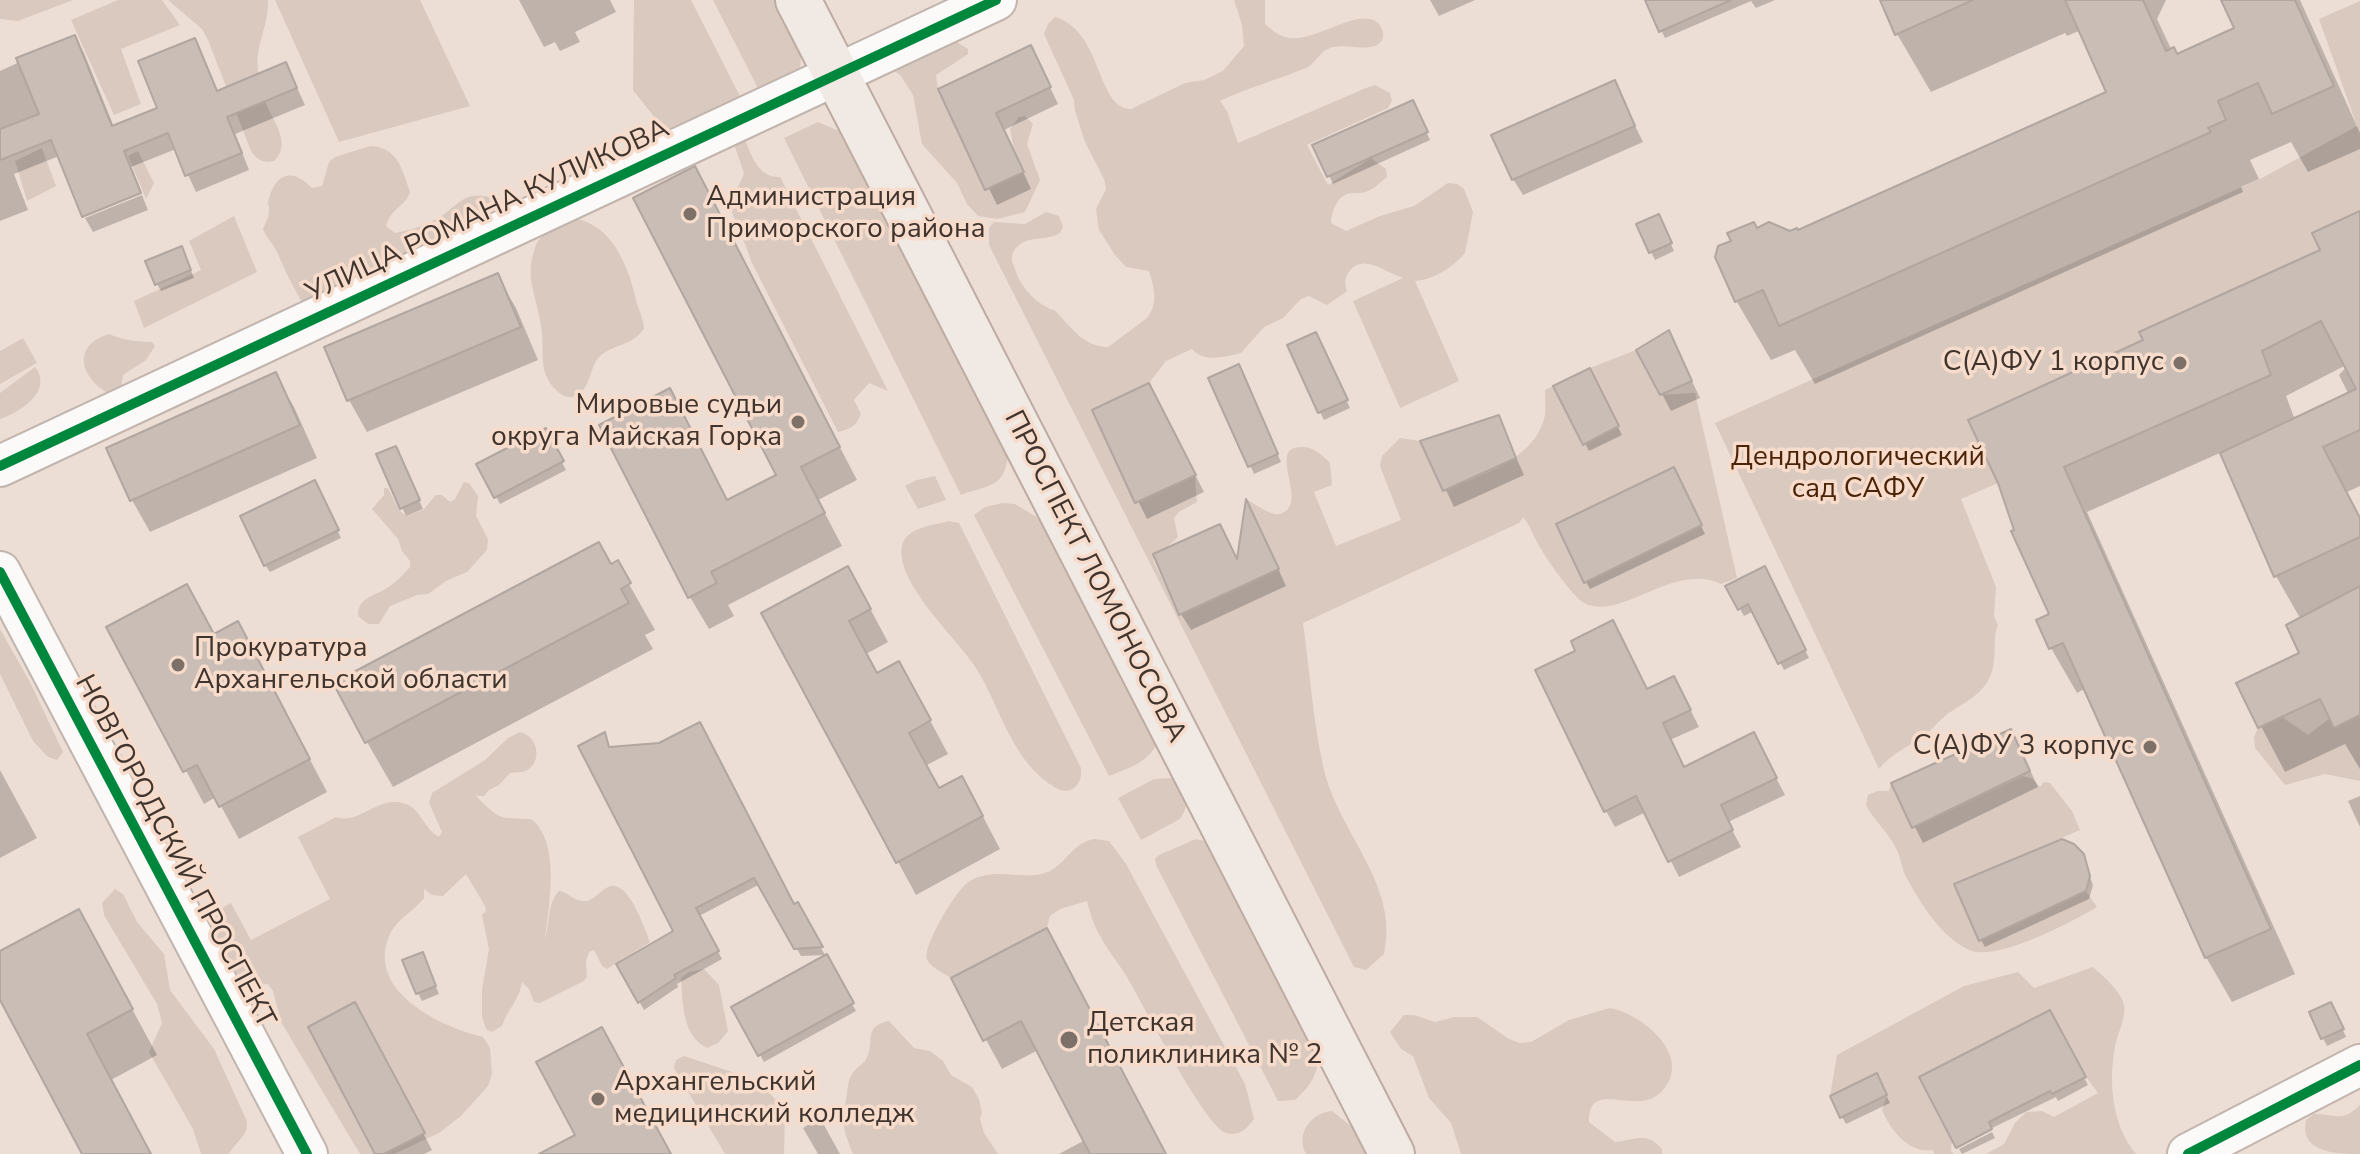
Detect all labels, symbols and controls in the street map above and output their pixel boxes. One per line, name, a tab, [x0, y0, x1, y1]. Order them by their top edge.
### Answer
street label: УЛИЦА РОМАНА КУЛИКОВА	[301, 113, 675, 311]
place label: Администрация Приморского района	[706, 181, 985, 247]
marker: Администрация Приморского района	[681, 205, 699, 223]
place label: С(А)ФУ 1 корпус	[1943, 346, 2164, 380]
marker: С(А)ФУ 1 корпус	[2171, 354, 2189, 372]
place label: Мировые судьи округа Майская Горка	[491, 389, 782, 455]
street label: ПРОСПЕКТ ЛОМОНОСОВА	[996, 405, 1192, 749]
marker: Мировые судьи округа Майская Горка	[789, 413, 807, 431]
park label: Дендрологический сад САФУ	[1731, 441, 1985, 507]
place label: Прокуратура Архангельской области	[194, 632, 508, 698]
marker: Прокуратура Архангельской области	[169, 656, 187, 674]
street label: НОВГОРОДСКИЙ ПРОСПЕКТ	[66, 670, 282, 1034]
place label: С(А)ФУ 3 корпус	[1913, 730, 2134, 764]
marker: С(А)ФУ 3 корпус	[2141, 738, 2159, 756]
place label: Детская поликлиника № 2	[1087, 1007, 1323, 1073]
marker: Детская поликлиника № 2	[1058, 1029, 1080, 1051]
place label: Архангельский медицинский колледж	[614, 1066, 914, 1132]
marker: Архангельский медицинский колледж	[589, 1090, 607, 1108]

